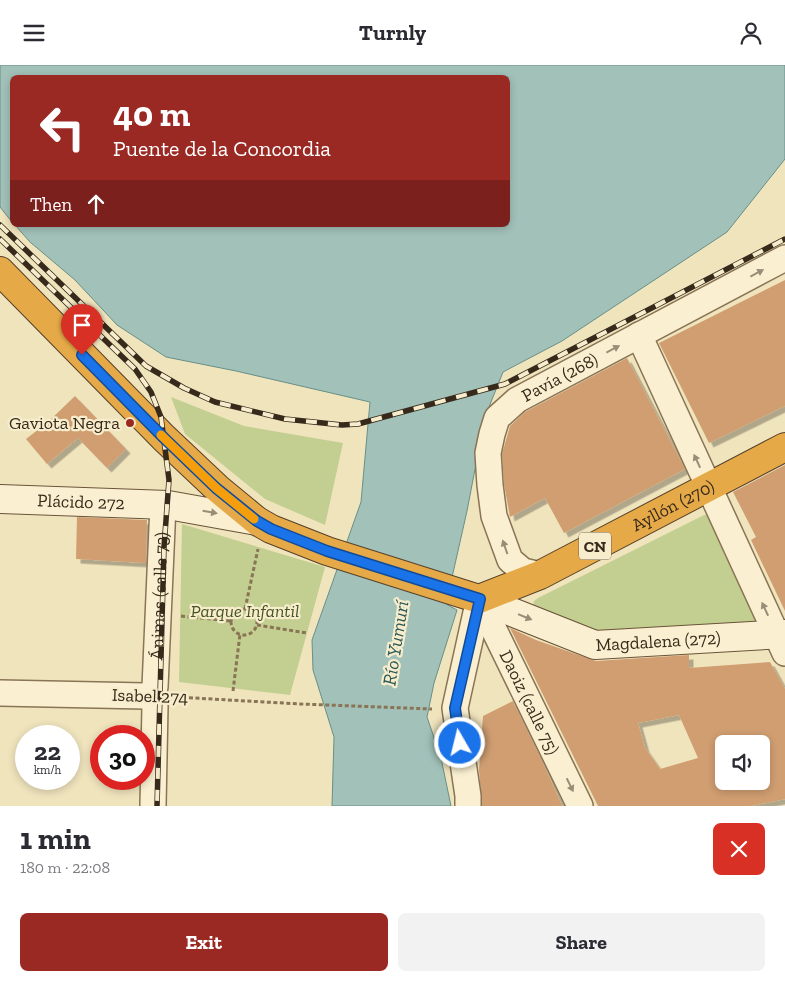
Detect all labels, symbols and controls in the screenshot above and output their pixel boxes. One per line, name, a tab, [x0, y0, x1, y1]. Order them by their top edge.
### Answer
icon: menu	[20, 19, 48, 47]
text: Turnly	[359, 19, 426, 46]
icon: person	[737, 19, 765, 47]
text: 40 m	[113, 93, 190, 135]
icon: left	[30, 95, 95, 160]
text: Puente de la Concordia	[113, 135, 331, 162]
icon: ahead	[82, 190, 110, 218]
text: Then	[30, 193, 72, 216]
one-way arrow	[749, 269, 764, 277]
pin	[61, 304, 103, 355]
icon: arrive	[68, 311, 96, 339]
one-way arrow	[606, 345, 620, 353]
street label: Pavía (268)	[518, 348, 602, 407]
place label: Gaviota Negra	[9, 412, 120, 434]
marker: Gaviota Negra	[124, 417, 136, 429]
one-way arrow	[692, 454, 700, 468]
street label: Ayllón (270)	[628, 475, 718, 536]
street label: Plácido 272	[37, 489, 125, 514]
one-way arrow	[202, 509, 218, 517]
street label: Ánimas (calle 73)	[145, 531, 173, 661]
road number: CN	[579, 533, 611, 559]
one-way arrow	[501, 539, 508, 554]
water label: Río Yumurí	[377, 598, 414, 687]
park label: Parque Infantil	[191, 600, 299, 622]
one-way arrow	[760, 602, 768, 616]
one-way arrow	[518, 614, 532, 622]
street label: Magdalena (272)	[595, 627, 721, 656]
street label: Daoiz (calle 75)	[495, 646, 564, 758]
street label: Isabel 274	[112, 684, 189, 708]
position arrow	[433, 716, 485, 768]
speed limit sign: 30	[90, 725, 155, 790]
map controls	[715, 735, 770, 790]
button: sound	[715, 735, 770, 790]
text: 22	[34, 736, 61, 766]
text: km/h	[34, 763, 61, 777]
one-way arrow	[566, 777, 574, 792]
text: 1 min	[20, 821, 91, 857]
button: close	[713, 823, 765, 875]
text: 180 m · 22:08	[20, 858, 110, 877]
button: Exit	[20, 913, 388, 971]
button: Share	[398, 913, 765, 971]

